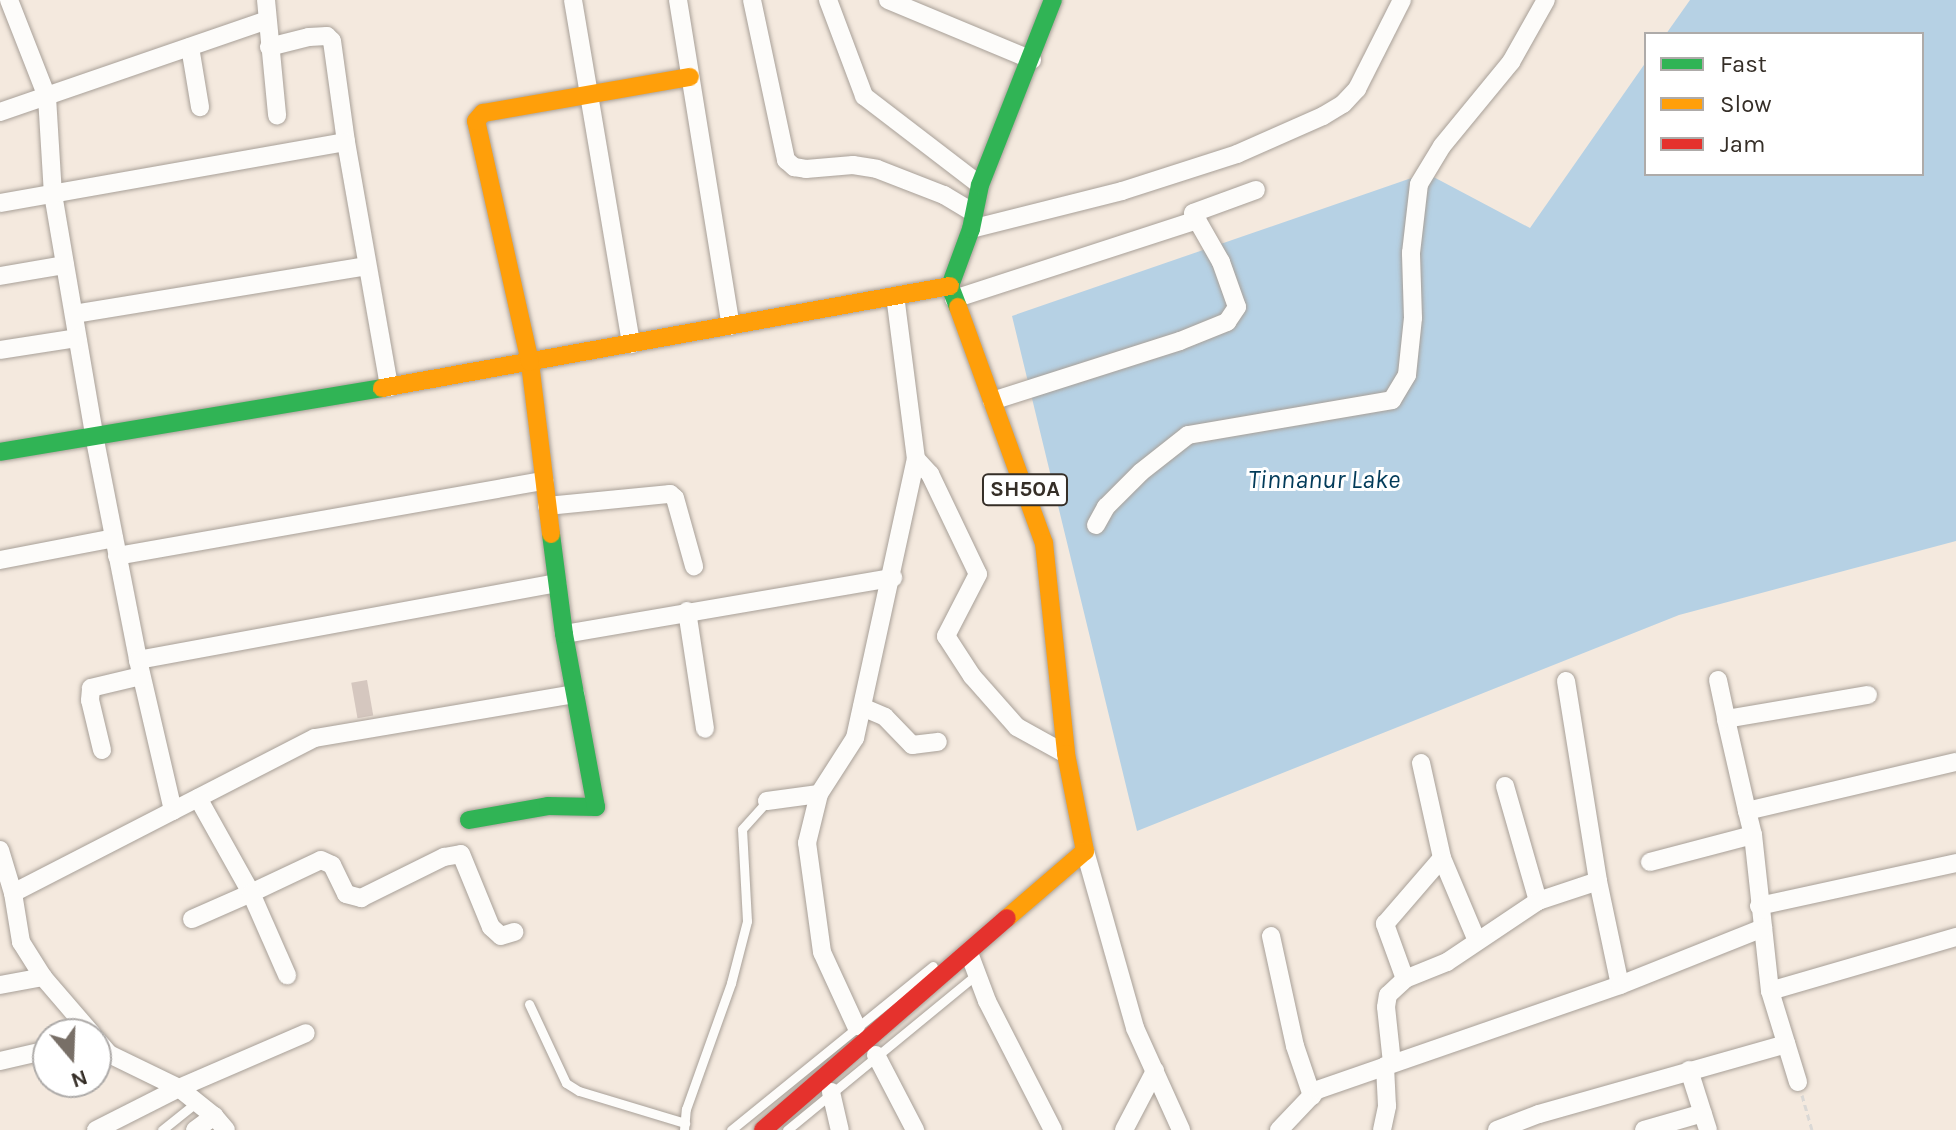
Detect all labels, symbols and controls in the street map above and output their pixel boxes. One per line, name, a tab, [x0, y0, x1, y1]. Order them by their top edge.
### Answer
legend	[1644, 32, 1924, 176]
text: Fast	[1720, 50, 1767, 78]
text: Slow	[1720, 90, 1772, 118]
text: Jam	[1720, 130, 1765, 158]
water label: Tinnanur Lake	[1248, 464, 1400, 496]
road number: SH50A	[981, 472, 1069, 508]
north arrow	[32, 1018, 112, 1098]
text: N	[67, 1064, 91, 1094]

